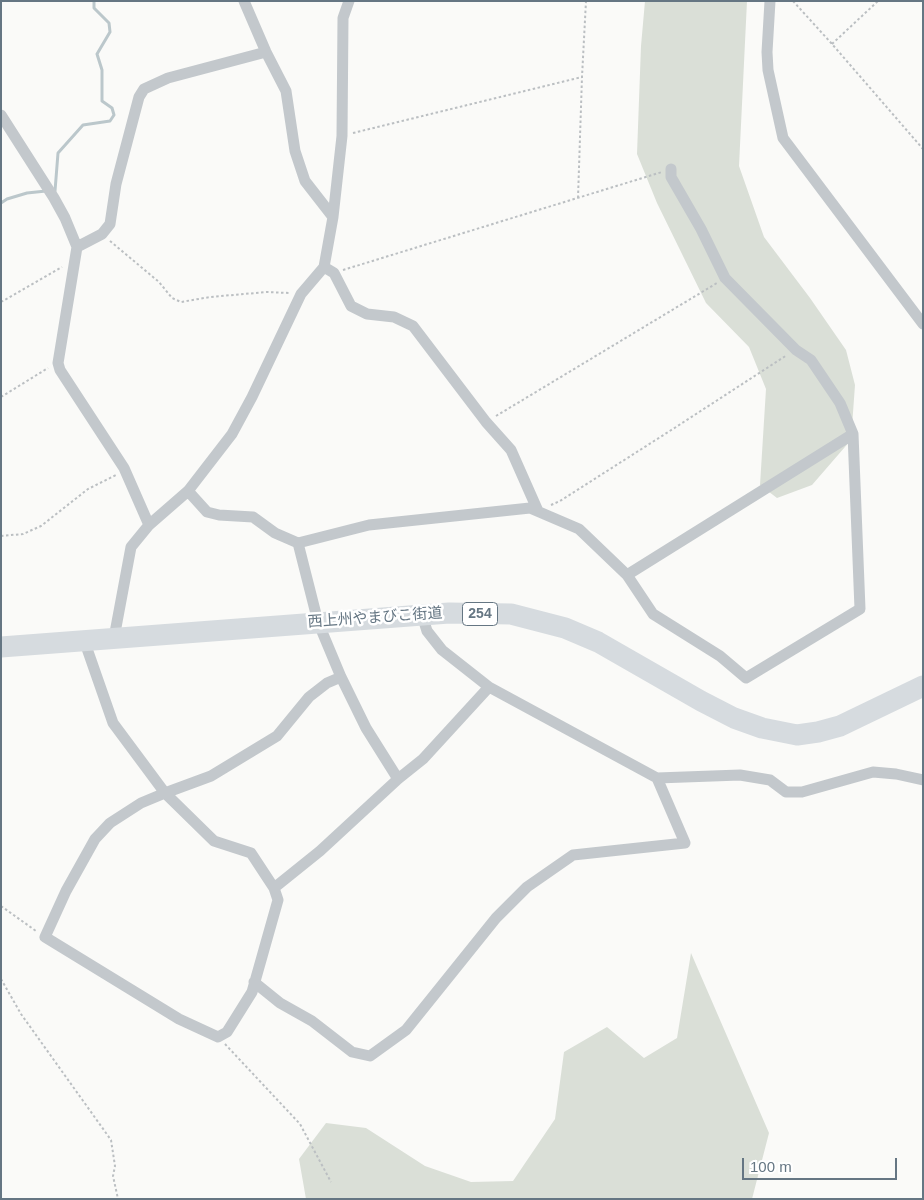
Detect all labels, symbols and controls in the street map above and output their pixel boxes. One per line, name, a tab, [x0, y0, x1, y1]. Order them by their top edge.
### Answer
road number: 254	[462, 602, 498, 626]
street label: 西上州やまびこ街道	[307, 604, 443, 632]
scale bar	[744, 1148, 899, 1180]
text: 100 m	[750, 1158, 792, 1175]

